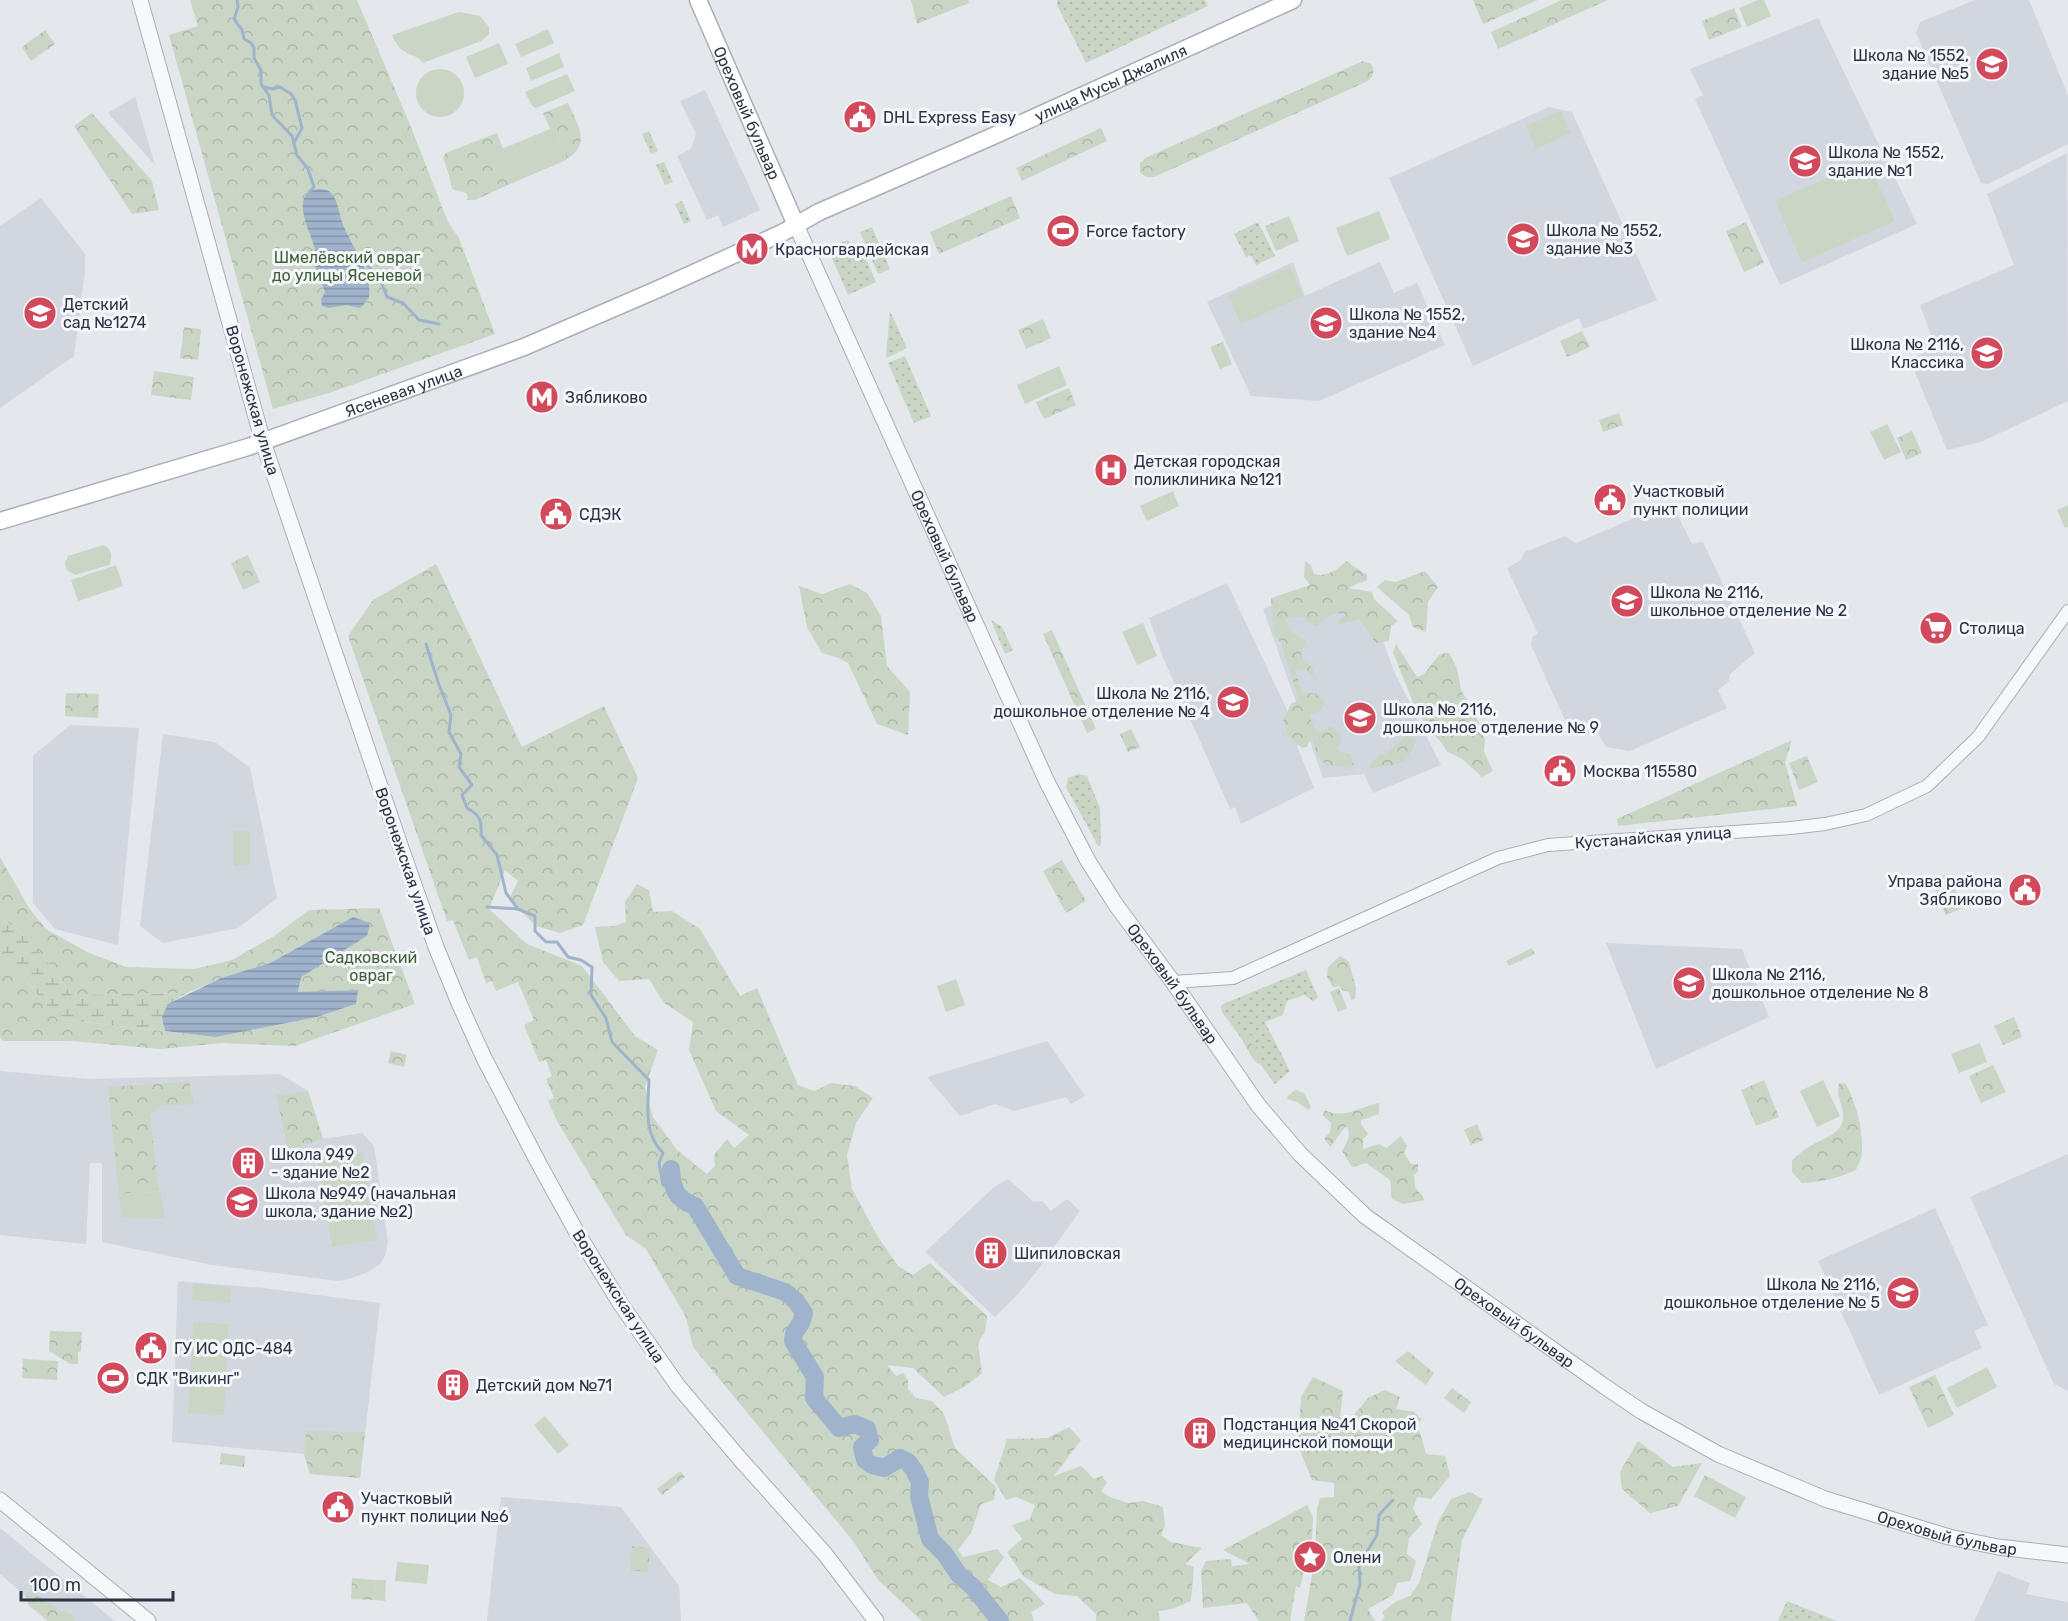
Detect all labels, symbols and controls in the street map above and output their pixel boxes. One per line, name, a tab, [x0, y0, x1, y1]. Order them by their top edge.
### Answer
street label: улица Мусы Джалиля	[1032, 40, 1190, 126]
street label: Ореховый бульвар	[709, 43, 784, 183]
place label: Школа № 1552, здание №5	[1853, 46, 1969, 83]
school or university icon: Школа № 1552, здание №5	[1974, 46, 2010, 82]
public building icon: DHL Express Easy	[842, 99, 878, 135]
place label: DHL Express Easy	[883, 108, 1016, 127]
school or university icon: Школа № 1552, здание №1	[1787, 143, 1823, 179]
place label: Школа № 1552, здание №1	[1828, 143, 1944, 180]
sports icon: Force factory	[1045, 213, 1081, 249]
school or university icon: Школа № 1552, здание №3	[1505, 221, 1541, 257]
place label: Школа № 1552, здание №3	[1546, 221, 1662, 258]
place label: Force factory	[1086, 222, 1186, 241]
metro station icon: Красногвардейская	[734, 231, 770, 267]
place label: Красногвардейская	[775, 240, 929, 259]
park label: Шмелёвский овраг до улицы Ясеневой	[272, 248, 422, 285]
school or university icon: Детский сад №1274	[22, 295, 58, 331]
place label: Детский сад №1274	[63, 295, 147, 332]
school or university icon: Школа № 1552, здание №4	[1308, 305, 1344, 341]
place label: Школа № 1552, здание №4	[1349, 305, 1465, 342]
street label: Воронежская улица	[222, 323, 283, 477]
place label: Школа № 2116, Классика	[1850, 335, 1964, 372]
school or university icon: Школа № 2116, Классика	[1969, 335, 2005, 371]
street label: Ясеневая улица	[342, 361, 465, 421]
metro station icon: Зябликово	[524, 379, 560, 415]
place label: Зябликово	[565, 388, 648, 407]
hospital icon: Детская городская поликлиника №121	[1093, 452, 1129, 488]
place label: Детская городская поликлиника №121	[1134, 452, 1282, 489]
public building icon: Участковый пункт полиции	[1592, 482, 1628, 518]
place label: Участковый пункт полиции	[1633, 482, 1749, 519]
street label: Ореховый бульвар	[907, 487, 983, 625]
public building icon: СДЭК	[538, 496, 574, 532]
place label: СДЭК	[579, 505, 621, 524]
school or university icon: Школа № 2116, школьное отделение № 2	[1609, 583, 1645, 619]
place label: Школа № 2116, школьное отделение № 2	[1650, 583, 1847, 620]
supermarket icon: Столица	[1918, 610, 1954, 646]
place label: Столица	[1959, 619, 2025, 638]
place label: Школа № 2116, дошкольное отделение № 4	[993, 684, 1210, 721]
school or university icon: Школа № 2116, дошкольное отделение № 4	[1215, 684, 1251, 720]
school or university icon: Школа № 2116, дошкольное отделение № 9	[1342, 700, 1378, 736]
place label: Школа № 2116, дошкольное отделение № 9	[1383, 700, 1599, 737]
public building icon: Москва 115580	[1542, 753, 1578, 789]
place label: Москва 115580	[1583, 762, 1697, 781]
street label: Воронежская улица	[371, 785, 440, 938]
street label: Кустанайская улица	[1574, 823, 1732, 852]
place label: Управа района Зябликово	[1888, 872, 2002, 909]
public building icon: Управа района Зябликово	[2007, 872, 2043, 908]
street label: Ореховый бульвар	[1123, 920, 1222, 1048]
park label: Садковский овраг	[325, 948, 417, 985]
school or university icon: Школа № 2116, дошкольное отделение № 8	[1671, 965, 1707, 1001]
place label: Школа № 2116, дошкольное отделение № 8	[1712, 965, 1929, 1002]
building icon: Школа 949 - здание №2	[230, 1145, 266, 1181]
place label: Школа 949 - здание №2	[271, 1145, 370, 1182]
school or university icon: Школа №949 (начальная школа, здание №2)	[224, 1184, 260, 1220]
place label: Школа №949 (начальная школа, здание №2)	[265, 1184, 456, 1221]
street label: Воронежская улица	[568, 1226, 669, 1366]
building icon: Шипиловская	[973, 1235, 1009, 1271]
place label: Шипиловская	[1014, 1244, 1121, 1263]
street label: Ореховый бульвар	[1450, 1273, 1578, 1372]
place label: Школа № 2116, дошкольное отделение № 5	[1664, 1275, 1880, 1312]
school or university icon: Школа № 2116, дошкольное отделение № 5	[1885, 1275, 1921, 1311]
public building icon: ГУ ИС ОДС-484	[133, 1330, 169, 1366]
place label: ГУ ИС ОДС-484	[174, 1339, 293, 1358]
sports icon: СДК "Викинг"	[95, 1360, 131, 1396]
building icon: Детский дом №71	[435, 1367, 471, 1403]
place label: СДК "Викинг"	[136, 1369, 240, 1388]
place label: Детский дом №71	[476, 1376, 612, 1395]
building icon: Подстанция №41 Скорой медицинской помощи	[1182, 1415, 1218, 1451]
place label: Подстанция №41 Скорой медицинской помощи	[1223, 1415, 1416, 1452]
public building icon: Участковый пункт полиции №6	[320, 1489, 356, 1525]
place label: Участковый пункт полиции №6	[361, 1489, 509, 1526]
street label: Ореховый бульвар	[1875, 1507, 2018, 1559]
place icon: Олени	[1292, 1539, 1328, 1575]
place label: Олени	[1333, 1548, 1381, 1567]
scale bar	[21, 1564, 172, 1602]
text: 100 m	[30, 1574, 81, 1596]

